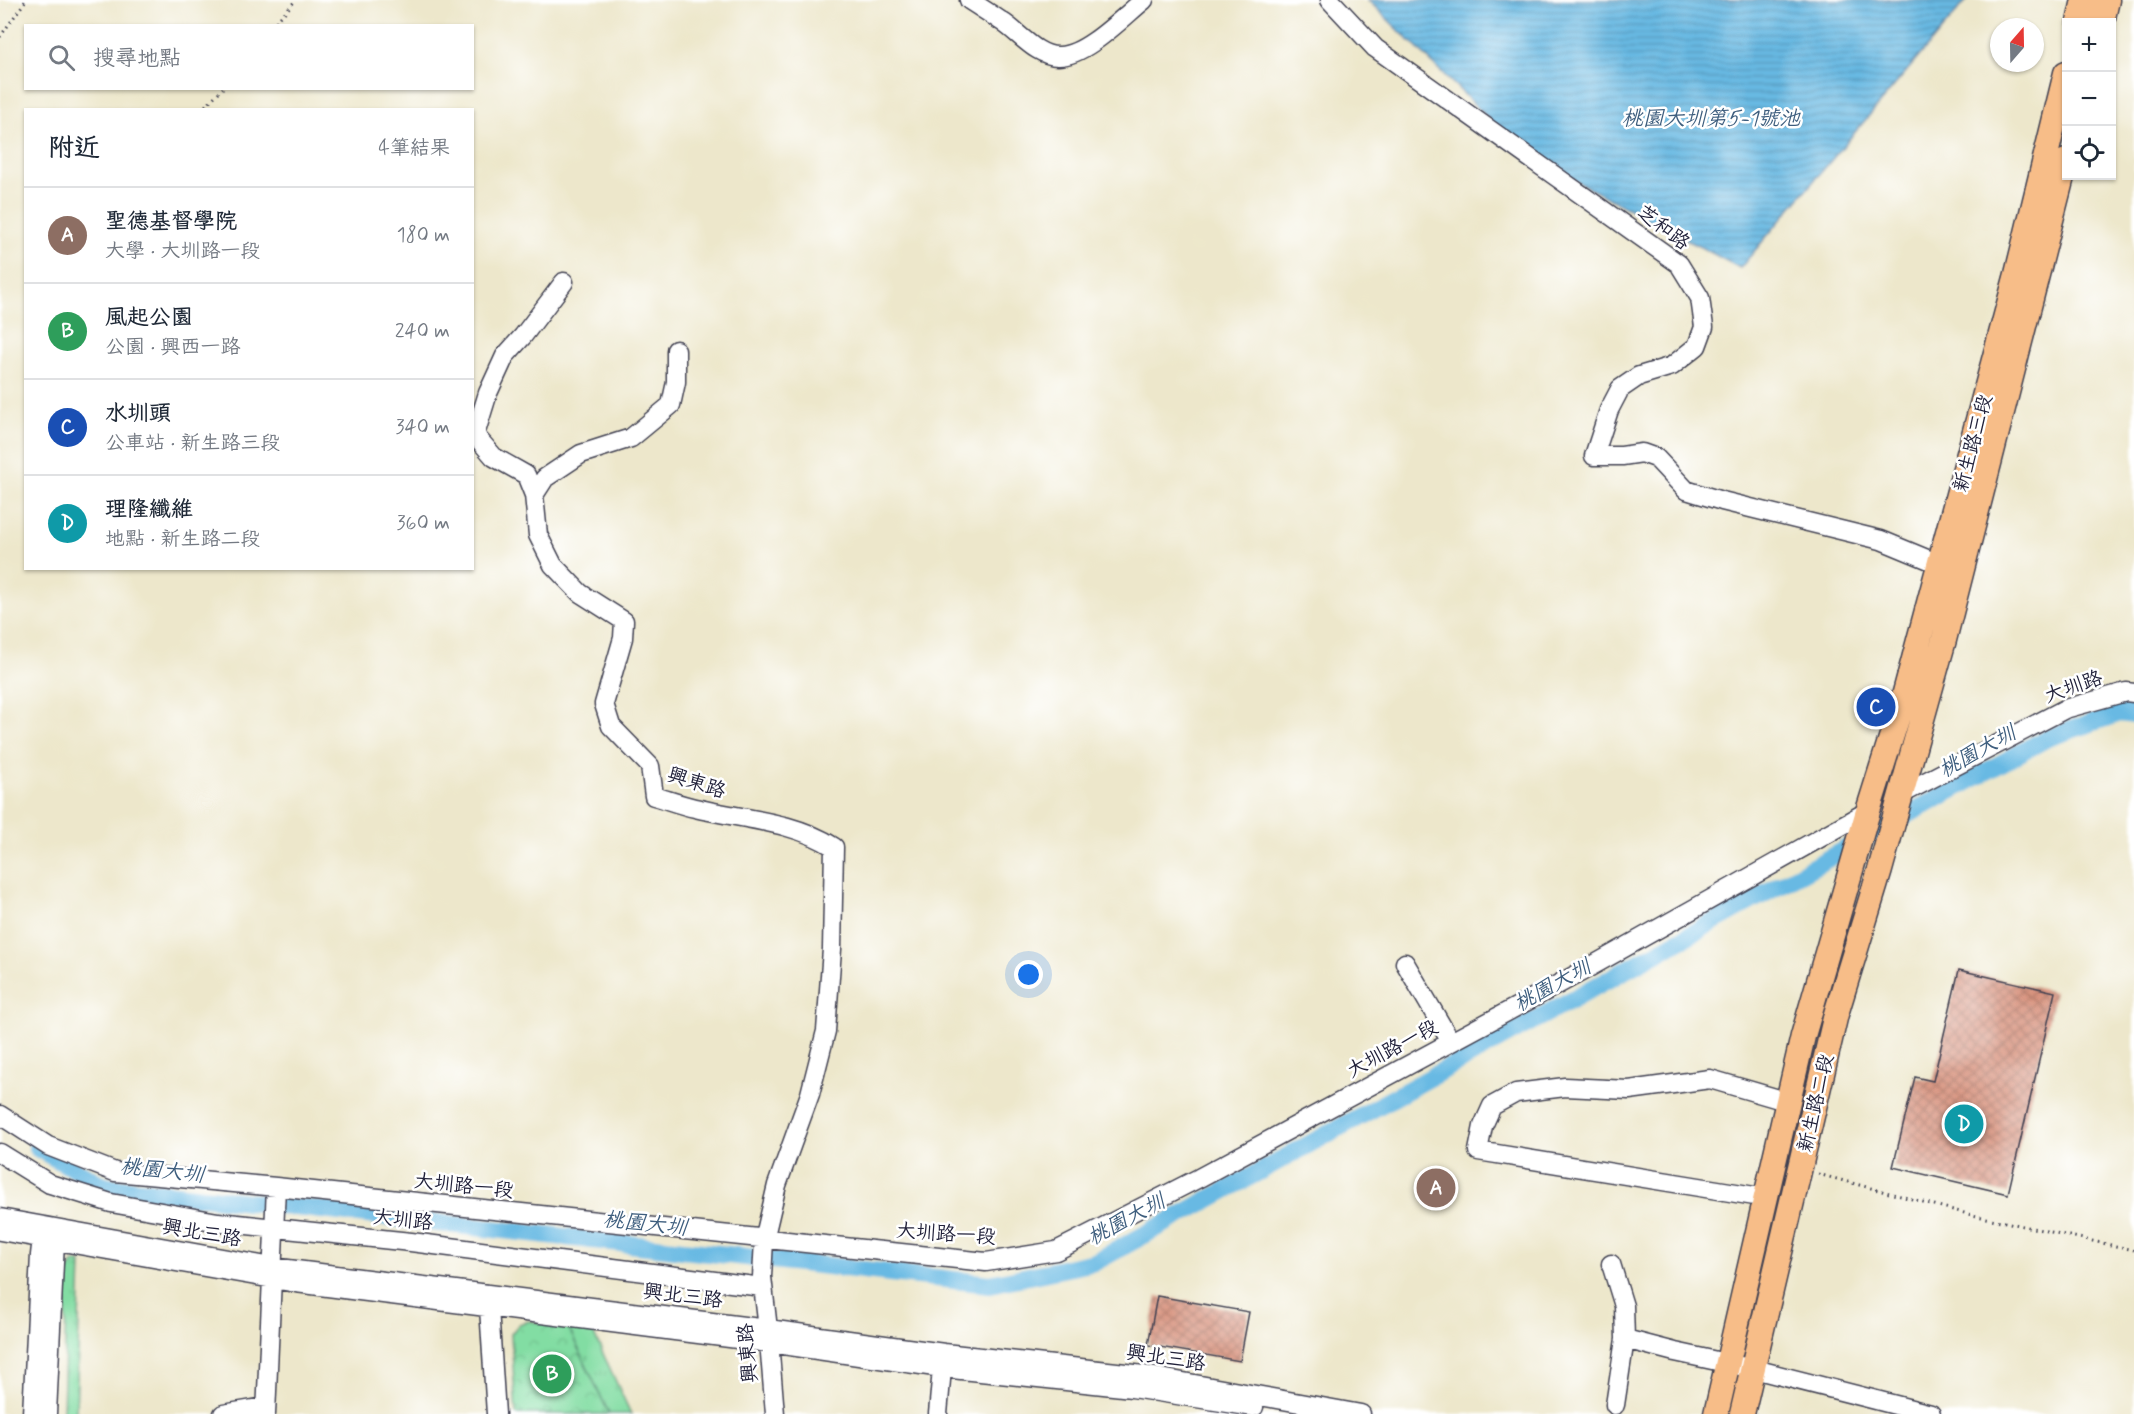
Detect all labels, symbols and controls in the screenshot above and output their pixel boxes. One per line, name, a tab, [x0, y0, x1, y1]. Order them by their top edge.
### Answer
north arrow	[1990, 18, 2044, 72]
map controls	[2062, 18, 2116, 180]
button: +	[2062, 18, 2116, 72]
search box	[24, 24, 474, 90]
icon: search	[45, 41, 78, 74]
text: 搜尋地點	[93, 45, 181, 73]
button: −	[2062, 72, 2116, 126]
water label: 桃園大圳第5-1號池	[1622, 105, 1801, 133]
button: locate	[2062, 126, 2116, 180]
text: 附近	[48, 132, 100, 166]
text: 4筆結果	[378, 135, 450, 162]
street label: 芝和路	[1631, 199, 1696, 258]
text: 聖德基督學院	[105, 208, 237, 236]
text: A	[61, 222, 74, 249]
text: 180 m	[397, 222, 450, 249]
text: 大學 · 大圳路一段	[105, 238, 260, 265]
text: 風起公園	[105, 304, 193, 332]
text: B	[61, 318, 74, 345]
text: 240 m	[395, 318, 450, 345]
text: 公園 · 興西一路	[105, 334, 240, 361]
street label: 新生路三段	[1947, 392, 1999, 495]
text: 水圳頭	[105, 400, 171, 428]
text: C	[60, 414, 75, 441]
text: 340 m	[395, 414, 450, 441]
text: 公車站 · 新生路三段	[105, 430, 280, 457]
text: 理隆纖維	[105, 496, 193, 524]
text: D	[61, 510, 74, 537]
text: 360 m	[397, 510, 450, 537]
text: 地點 · 新生路二段	[105, 526, 260, 553]
street label: 大圳路	[2041, 665, 2107, 710]
pin: C	[1856, 684, 1896, 730]
water label: 桃園大圳	[1934, 718, 2023, 784]
street label: 興東路	[664, 761, 730, 806]
water label: 桃園大圳	[1509, 952, 1598, 1018]
your location	[1014, 960, 1043, 989]
street label: 大圳路一段	[1342, 1014, 1443, 1085]
street label: 新生路二段	[1792, 1052, 1841, 1155]
pin: D	[1944, 1102, 1984, 1146]
water label: 桃園大圳	[119, 1153, 207, 1190]
pin: A	[1416, 1166, 1456, 1210]
street label: 大圳路一段	[413, 1168, 515, 1205]
water label: 桃園大圳	[1083, 1187, 1172, 1252]
street label: 大圳路	[372, 1204, 435, 1237]
water label: 桃園大圳	[602, 1206, 690, 1243]
street label: 興北三路	[160, 1213, 244, 1254]
street label: 大圳路一段	[895, 1218, 997, 1251]
street label: 興北三路	[641, 1278, 725, 1315]
street label: 興東路	[732, 1321, 765, 1384]
street label: 興北三路	[1124, 1339, 1208, 1378]
pin: B	[532, 1352, 572, 1396]

